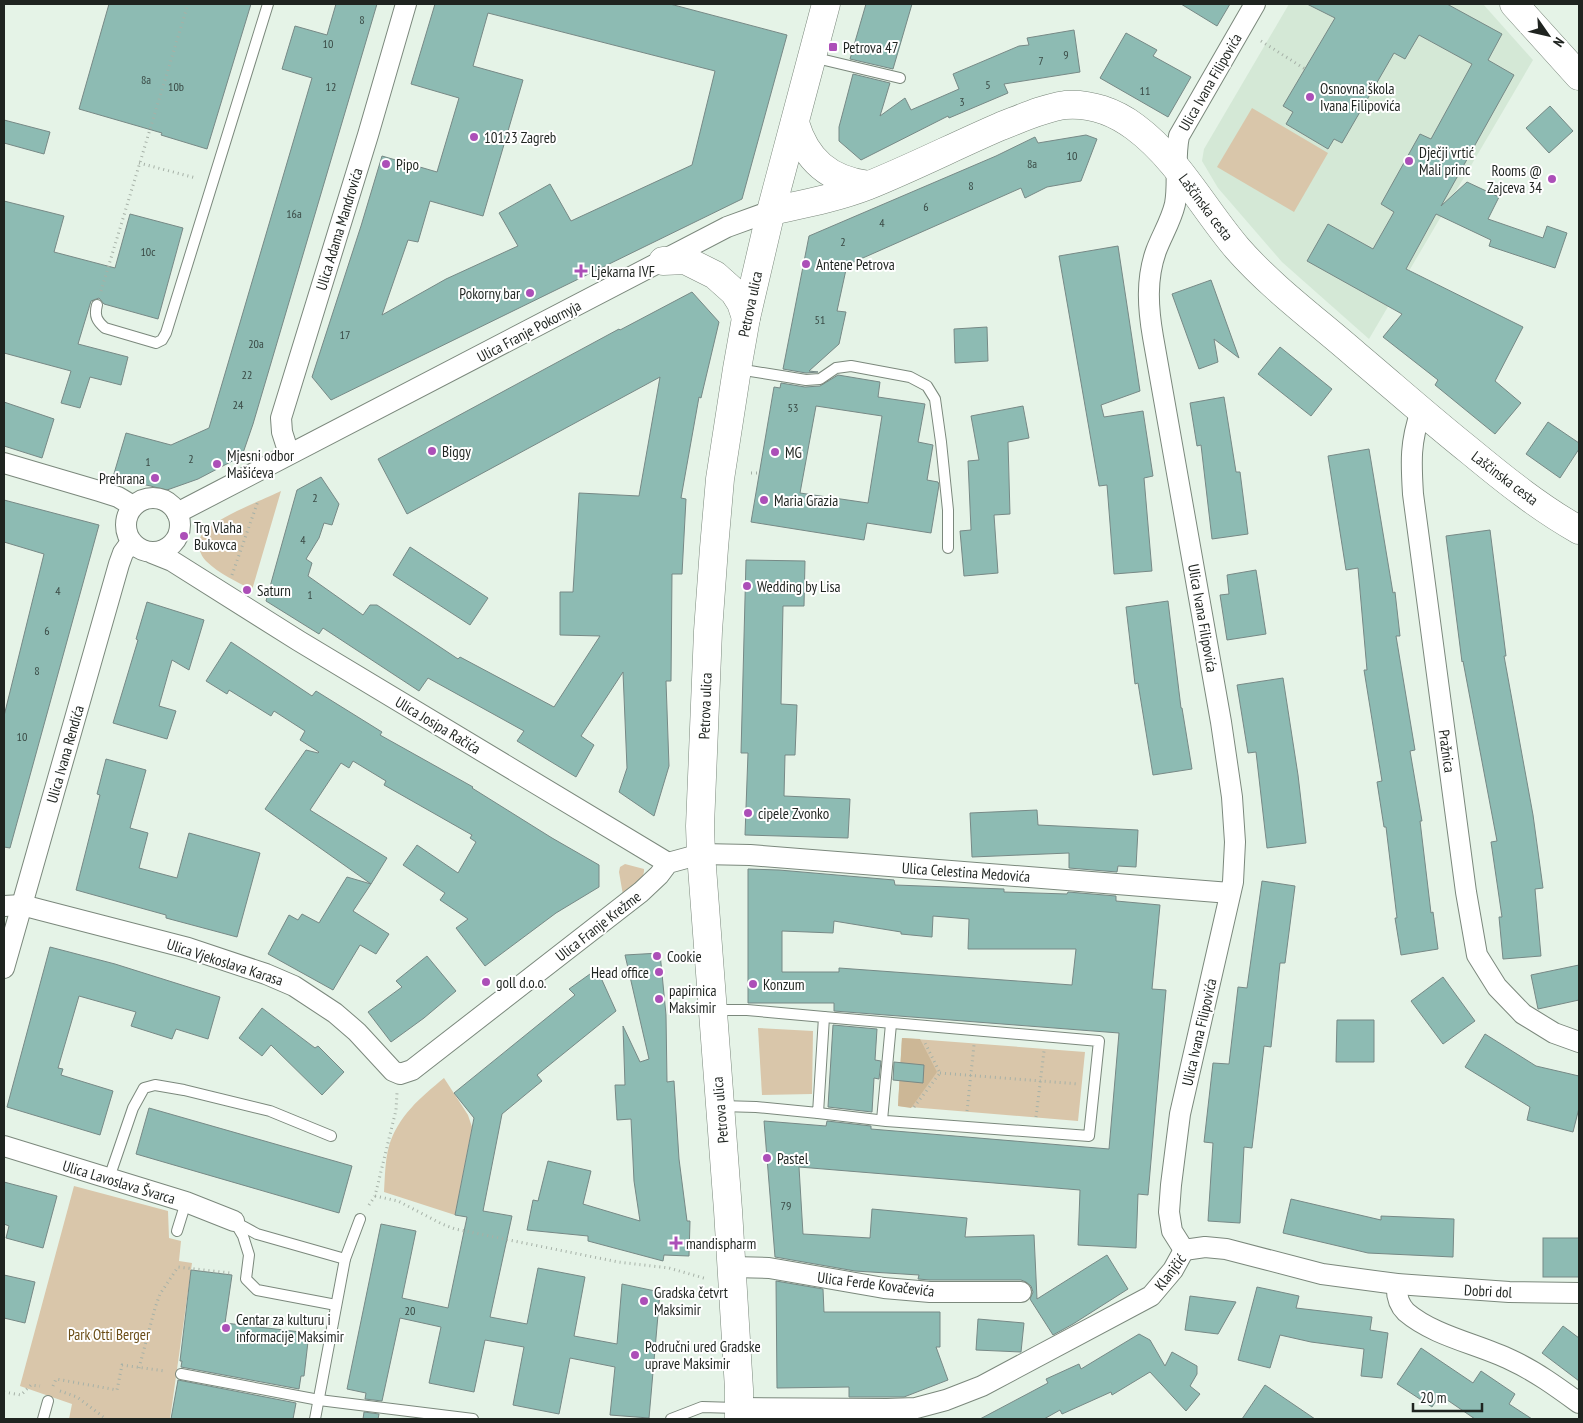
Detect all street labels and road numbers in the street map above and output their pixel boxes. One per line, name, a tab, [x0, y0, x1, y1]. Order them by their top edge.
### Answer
street label: Ulica Ivana Filipovića	[1174, 30, 1246, 134]
street label: Ulica Adama Mandrovića	[311, 166, 367, 292]
street label: Laščinska cesta	[1175, 170, 1237, 244]
street label: Petrova ulica	[734, 269, 766, 339]
street label: Ulica Franje Pokornyja	[474, 296, 584, 366]
street label: Laščinska cesta	[1468, 447, 1542, 509]
street label: Ulica Ivana Filipovića	[1184, 562, 1222, 674]
street label: Petrova ulica	[694, 672, 716, 740]
street label: Ulica Josipa Račića	[392, 692, 484, 758]
street label: Ulica Ivana Rendića	[42, 703, 88, 805]
street label: Pražnica	[1435, 728, 1459, 774]
street label: Ulica Celestina Medovića	[901, 858, 1031, 886]
street label: Ulica Franje Krežme	[551, 887, 645, 965]
street label: Ulica Vjekoslava Karasa	[164, 934, 286, 990]
street label: Ulica Ivana Filipovića	[1177, 976, 1221, 1088]
street label: Petrova ulica	[708, 1076, 732, 1144]
street label: Ulica Lavoslava Švarca	[60, 1156, 178, 1208]
street label: Klanjčić	[1150, 1250, 1190, 1294]
street label: Ulica Ferde Kovačevića	[816, 1267, 936, 1301]
street label: Dobri dol	[1464, 1280, 1513, 1302]

